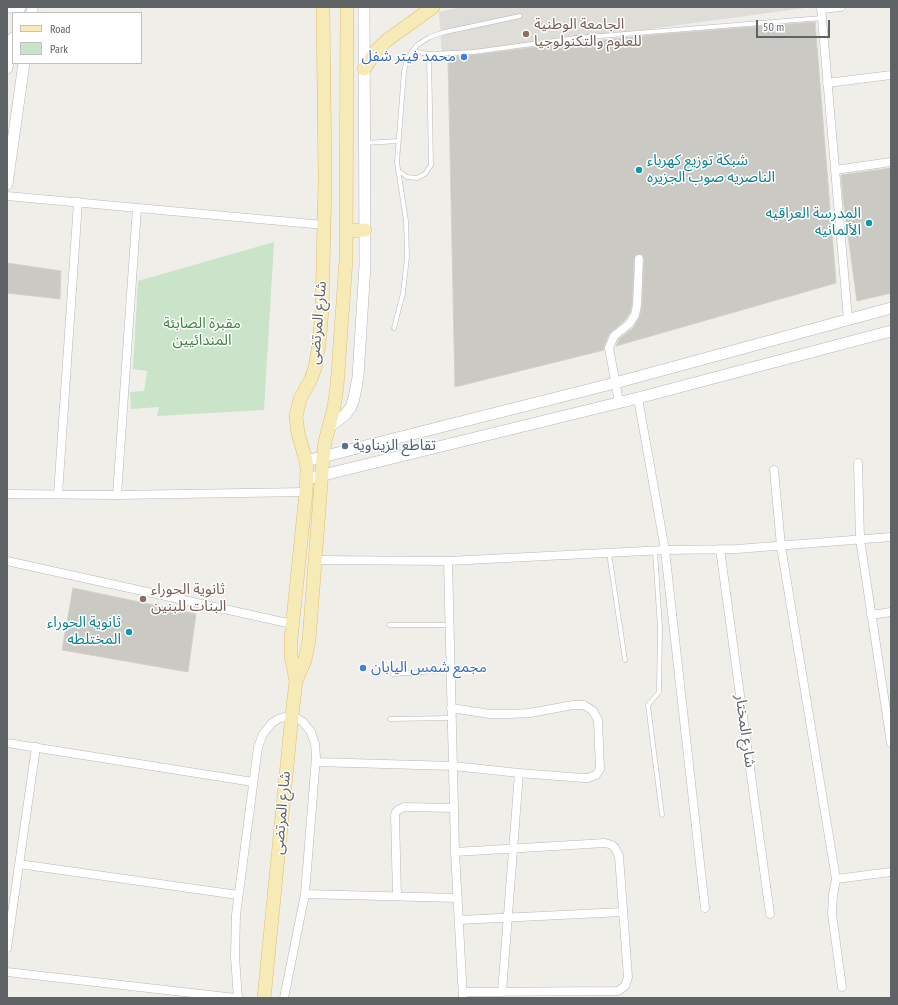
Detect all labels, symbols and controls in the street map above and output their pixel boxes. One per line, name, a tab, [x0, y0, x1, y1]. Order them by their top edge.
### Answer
legend	[12, 12, 142, 64]
scale bar	[758, 12, 832, 38]
place label: الجامعة الوطنية للعلوم والتكنولوجيا	[534, 16, 642, 51]
text: 50 m	[763, 19, 784, 34]
text: Road	[50, 21, 70, 36]
marker: الجامعة الوطنية للعلوم والتكنولوجيا	[521, 29, 531, 39]
text: Park	[50, 41, 68, 56]
place label: محمد فيتر شفل	[362, 48, 456, 66]
marker: محمد فيتر شفل	[459, 52, 469, 62]
place label: شبكة توزيع كهرباء الناصريه صوب الجزيره	[647, 152, 775, 187]
marker: شبكة توزيع كهرباء الناصريه صوب الجزيره	[634, 165, 644, 175]
place label: المدرسة العراقيه الألمانيه	[766, 205, 861, 240]
marker: المدرسة العراقيه الألمانيه	[864, 218, 874, 228]
street label: شارع المرتضى	[305, 280, 331, 366]
park label: مقبرة الصابئة المندائيين	[163, 315, 241, 350]
place label: تقاطع الزيناوية	[353, 437, 436, 455]
marker: تقاطع الزيناوية	[340, 441, 350, 451]
place label: ثانوية الحوراء البنات للبنين	[151, 581, 226, 616]
marker: ثانوية الحوراء البنات للبنين	[138, 594, 148, 604]
place label: ثانوية الحوراء المختلطه	[47, 614, 121, 649]
marker: ثانوية الحوراء المختلطه	[124, 627, 134, 637]
place label: مجمع شمس اليابان	[371, 659, 487, 677]
marker: مجمع شمس اليابان	[358, 663, 368, 673]
street label: شارع المختار	[731, 693, 759, 769]
street label: شارع المرتضى	[269, 770, 295, 856]

